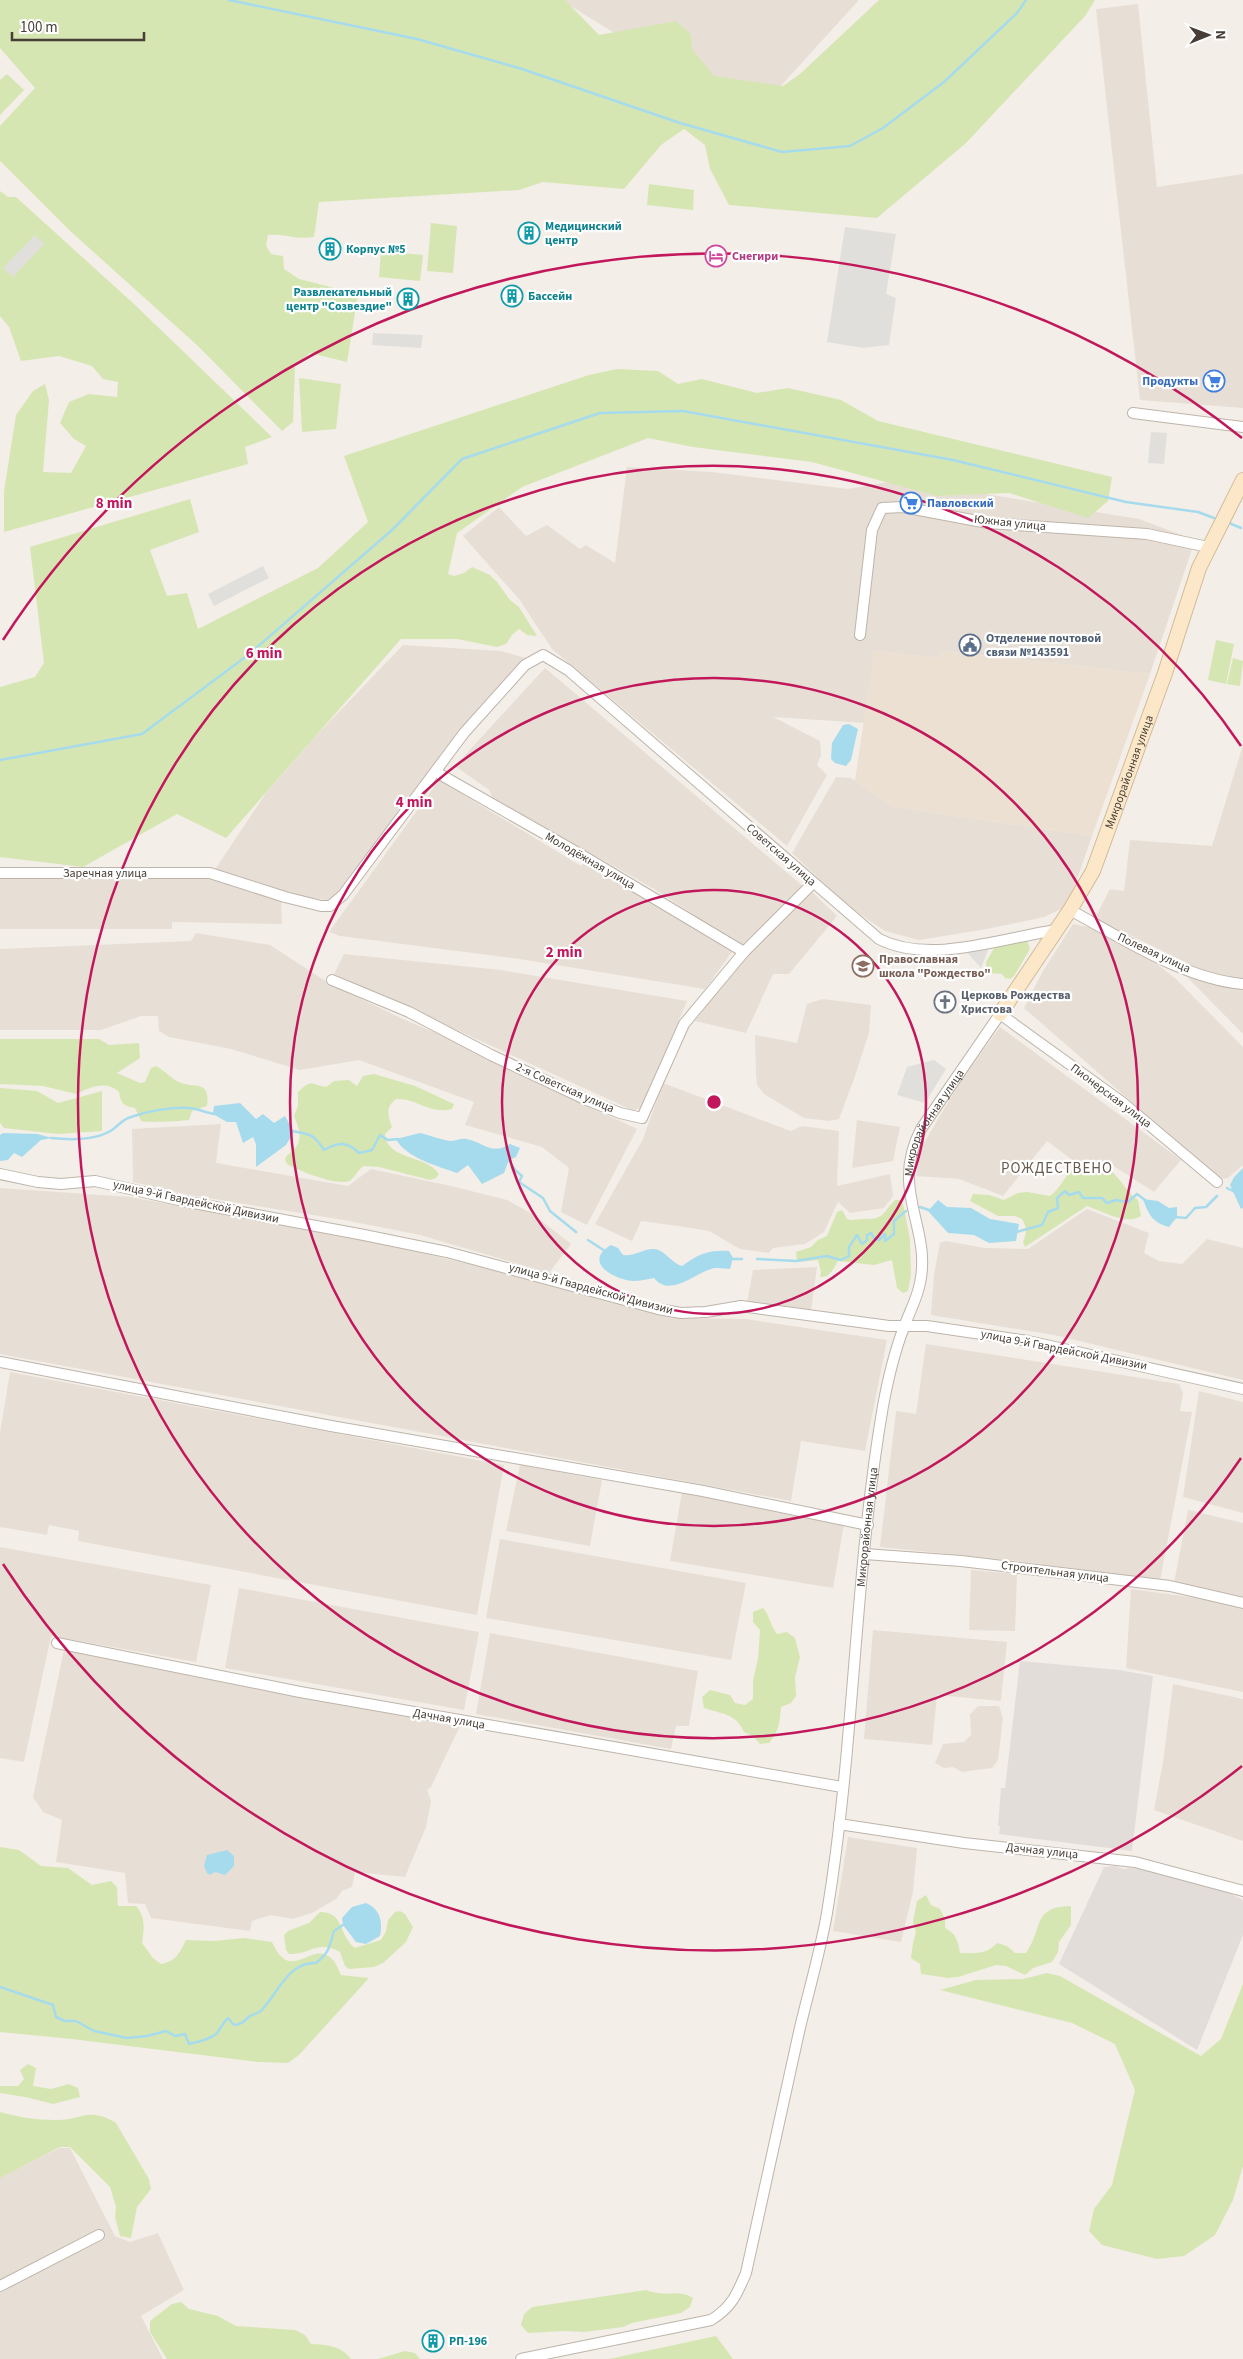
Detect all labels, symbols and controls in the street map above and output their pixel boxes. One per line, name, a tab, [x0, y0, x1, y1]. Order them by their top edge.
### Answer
scale bar	[12, 10, 145, 42]
north arrow	[1183, 10, 1233, 60]
text: 100 m	[20, 17, 58, 38]
text: N	[1210, 30, 1230, 40]
place label: Медицинский центр	[545, 218, 622, 249]
building icon: Медицинский центр	[517, 221, 541, 245]
building icon: Корпус №5	[318, 237, 342, 261]
place label: Корпус №5	[346, 241, 406, 258]
hotel icon: Снегири	[704, 244, 728, 268]
place label: Снегири	[732, 248, 778, 265]
place label: Развлекательный центр "Созвездие"	[286, 284, 392, 315]
building icon: Бассейн	[500, 284, 524, 308]
building icon: Развлекательный центр "Созвездие"	[396, 287, 420, 311]
place label: Бассейн	[528, 288, 572, 305]
supermarket icon: Продукты	[1202, 369, 1226, 393]
place label: Продукты	[1142, 373, 1198, 390]
supermarket icon: Павловский	[899, 491, 923, 515]
text: 8 min	[96, 493, 132, 514]
place label: Павловский	[927, 495, 994, 512]
street label: Южная улица	[973, 511, 1047, 535]
place label: Отделение почтовой связи №143591	[986, 630, 1101, 661]
public building icon: Отделение почтовой связи №143591	[958, 633, 982, 657]
text: 6 min	[246, 643, 282, 664]
street label: Микрорайонная улица	[1100, 713, 1158, 831]
text: 4 min	[396, 792, 432, 813]
street label: Советская улица	[742, 820, 820, 890]
street label: Молодёжная улица	[542, 828, 638, 894]
street label: Заречная улица	[63, 865, 147, 882]
street label: Полевая улица	[1115, 929, 1193, 977]
text: 2 min	[546, 942, 582, 963]
place label: Православная школа "Рождество"	[879, 951, 991, 982]
school or university icon: Православная школа "Рождество"	[851, 954, 875, 978]
place label: Церковь Рождества Христова	[961, 987, 1071, 1018]
church icon: Церковь Рождества Христова	[933, 990, 957, 1014]
street label: 2-я Советская улица	[513, 1059, 617, 1117]
street label: Пионерская улица	[1067, 1060, 1155, 1132]
street label: Микрорайонная улица	[900, 1066, 968, 1177]
centre of rings	[705, 1093, 723, 1111]
district label: РОЖДЕСТВЕНО	[1001, 1158, 1113, 1179]
street label: улица 9-й Гвардейской Дивизии	[111, 1176, 281, 1228]
street label: улица 9-й Гвардейской Дивизии	[507, 1259, 675, 1319]
street label: улица 9-й Гвардейской Дивизии	[979, 1326, 1149, 1374]
street label: Микрорайонная улица	[852, 1466, 882, 1588]
street label: Строительная улица	[1000, 1557, 1110, 1587]
street label: Дачная улица	[412, 1704, 486, 1734]
street label: Дачная улица	[1005, 1839, 1079, 1863]
building icon: РП-196	[421, 2329, 445, 2353]
place label: РП-196	[449, 2333, 487, 2350]

